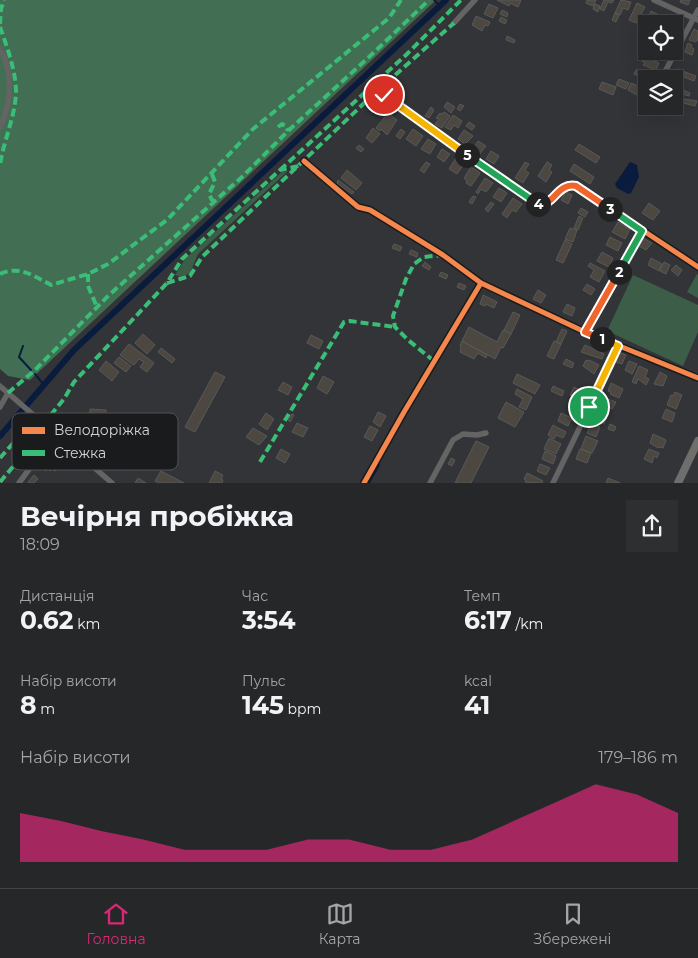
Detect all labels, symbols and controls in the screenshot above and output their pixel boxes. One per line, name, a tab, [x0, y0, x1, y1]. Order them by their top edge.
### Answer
map controls	[638, 15, 683, 115]
button: locate	[638, 15, 683, 60]
button: layers	[638, 70, 683, 115]
pin	[363, 74, 405, 116]
icon: check	[370, 81, 398, 109]
pin: 5	[454, 142, 480, 168]
text: 5	[463, 146, 472, 164]
pin: 4	[526, 192, 550, 216]
text: 4	[534, 195, 543, 213]
pin: 3	[598, 196, 622, 222]
text: 3	[606, 200, 615, 218]
pin: 2	[606, 260, 632, 284]
text: 2	[615, 263, 624, 281]
pin: 1	[590, 326, 614, 352]
text: 1	[600, 330, 605, 348]
pin	[568, 386, 610, 428]
icon: arrive	[575, 393, 603, 421]
legend	[12, 413, 178, 470]
text: Велодоріжка	[54, 421, 150, 439]
text: Стежка	[54, 444, 106, 462]
text: Вечірня пробіжка	[20, 499, 294, 533]
button: share	[626, 500, 678, 552]
text: 18:09	[20, 535, 60, 554]
text: Дистанція	[20, 587, 95, 605]
text: Час	[242, 587, 268, 605]
text: Темп	[464, 587, 501, 605]
text: 0.62	[20, 605, 74, 635]
text: 3:54	[242, 605, 295, 635]
text: 6:17	[464, 605, 512, 635]
text: km	[74, 615, 100, 633]
text: /km	[512, 615, 543, 633]
text: Набір висоти	[20, 672, 117, 690]
text: Пульс	[242, 672, 286, 690]
text: kcal	[464, 672, 492, 690]
text: 8	[20, 690, 37, 720]
text: 145	[242, 690, 284, 720]
text: 41	[464, 690, 490, 720]
text: m	[37, 700, 55, 718]
text: bpm	[284, 700, 321, 718]
text: Набір висоти	[20, 748, 131, 767]
text: 179–186 m	[598, 748, 678, 767]
tab: Головна	[87, 900, 146, 948]
tab: Карта	[319, 900, 361, 948]
tab: Збережені	[534, 900, 611, 948]

